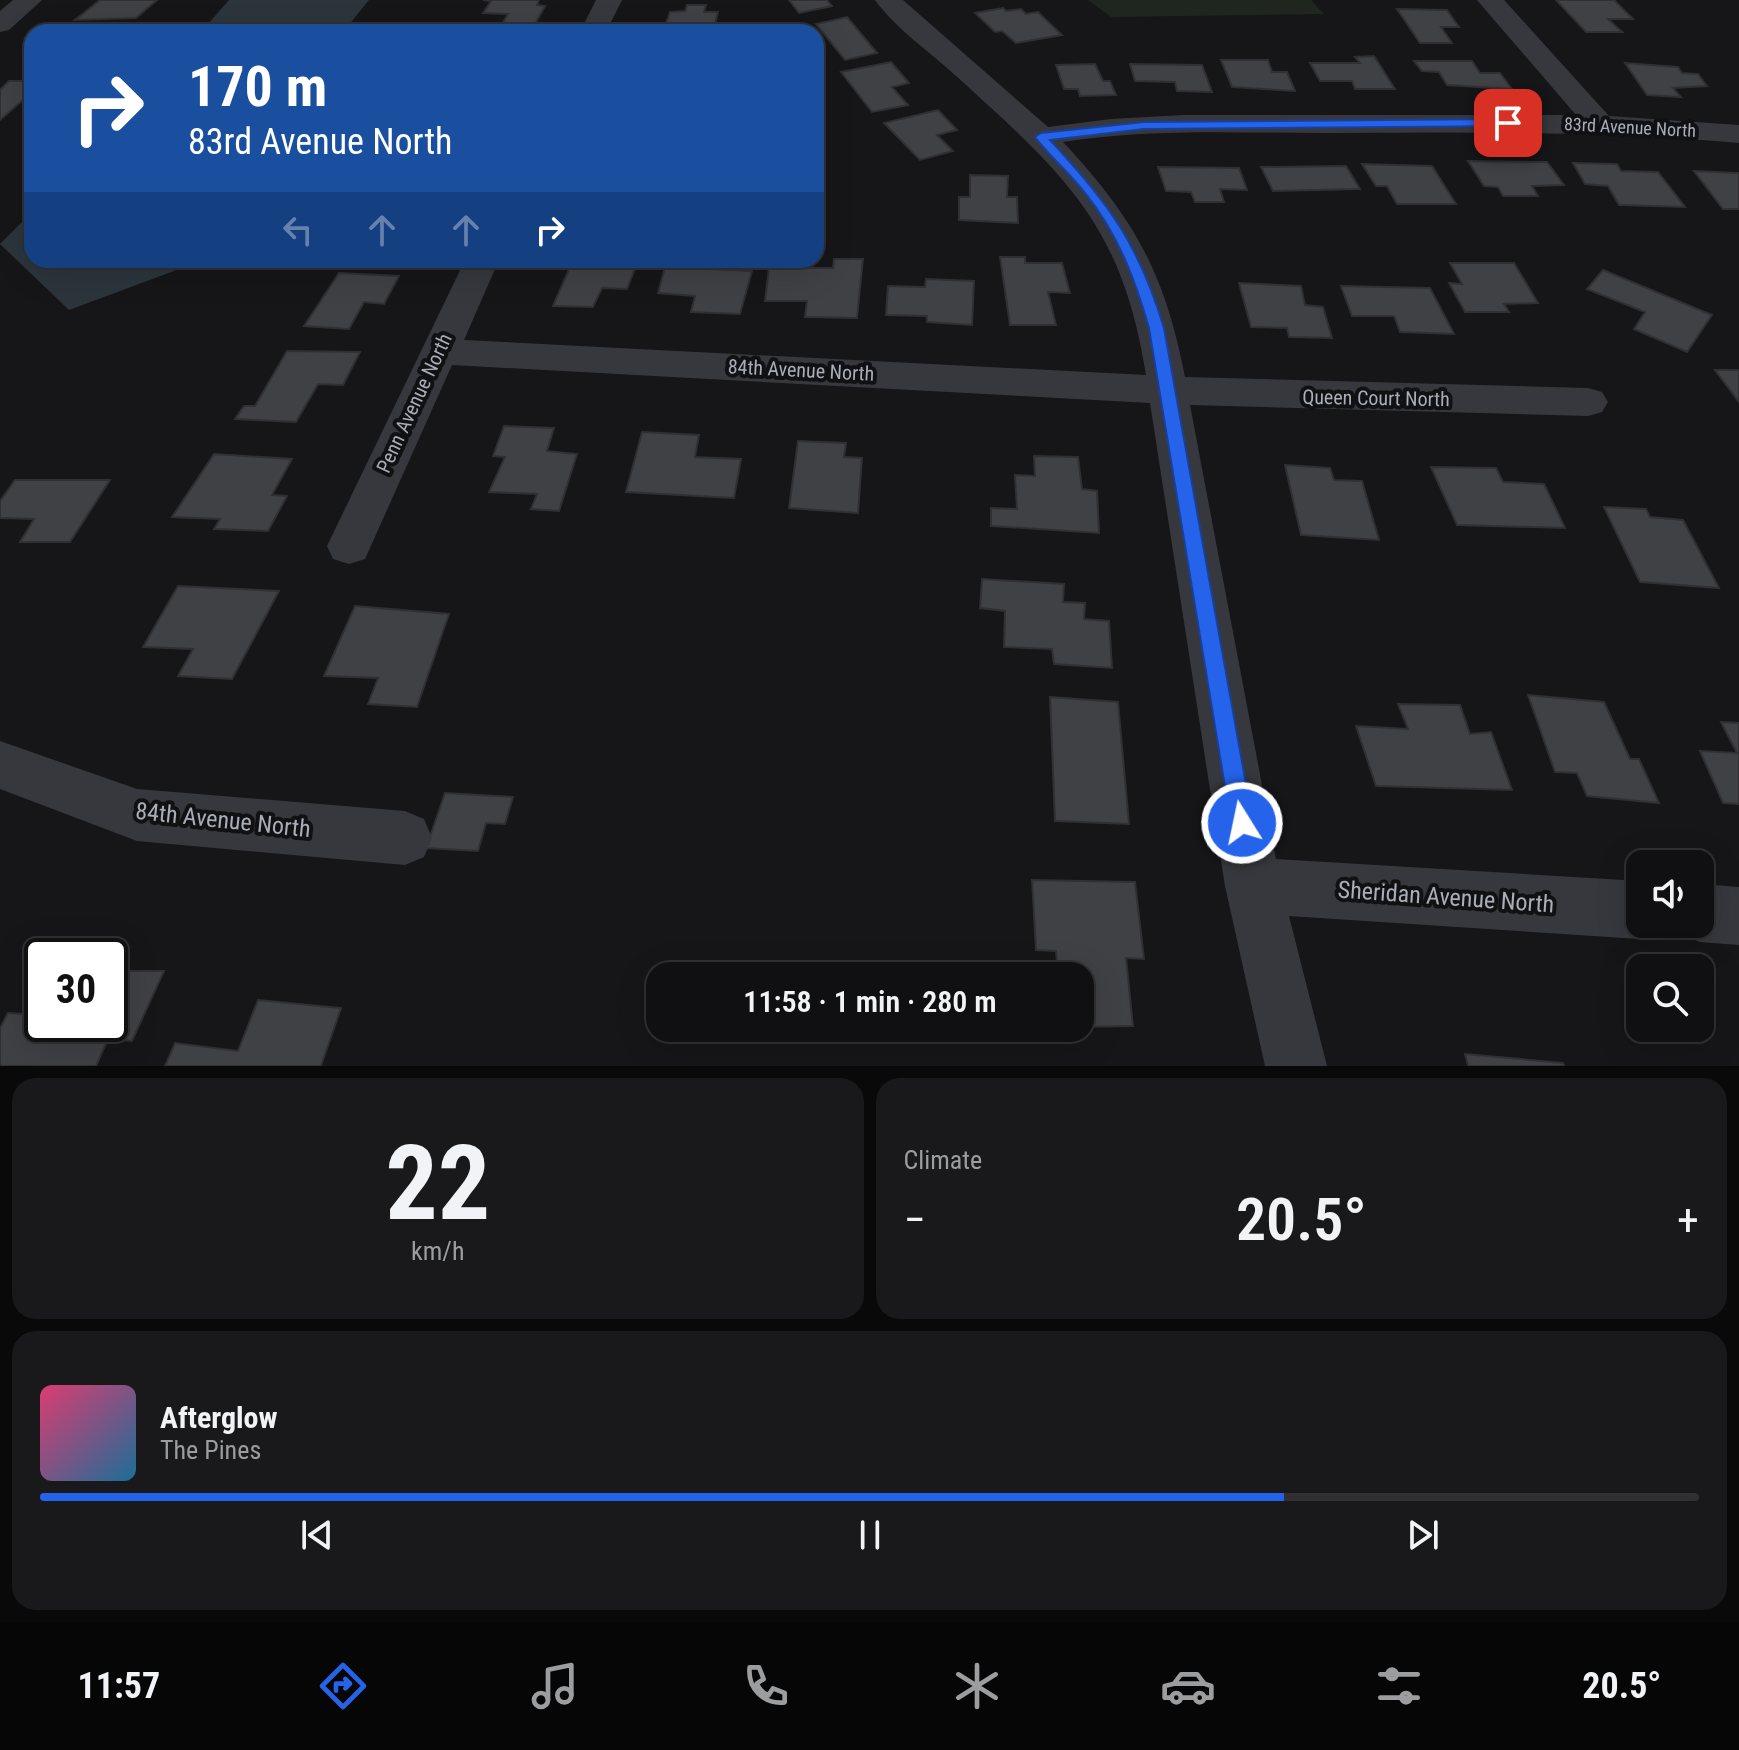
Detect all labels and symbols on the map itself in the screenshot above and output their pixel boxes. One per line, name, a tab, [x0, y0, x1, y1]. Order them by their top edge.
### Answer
pin	[1474, 89, 1542, 157]
street label: 83rd Avenue North	[1563, 113, 1697, 141]
street label: Penn Avenue North	[371, 329, 457, 477]
street label: 84th Avenue North	[727, 354, 875, 386]
street label: Queen Court North	[1302, 385, 1450, 411]
position arrow	[1200, 781, 1284, 865]
street label: 84th Avenue North	[134, 797, 312, 843]
street label: Sheridan Avenue North	[1337, 875, 1555, 919]
speed limit sign: 30	[24, 938, 128, 1042]

